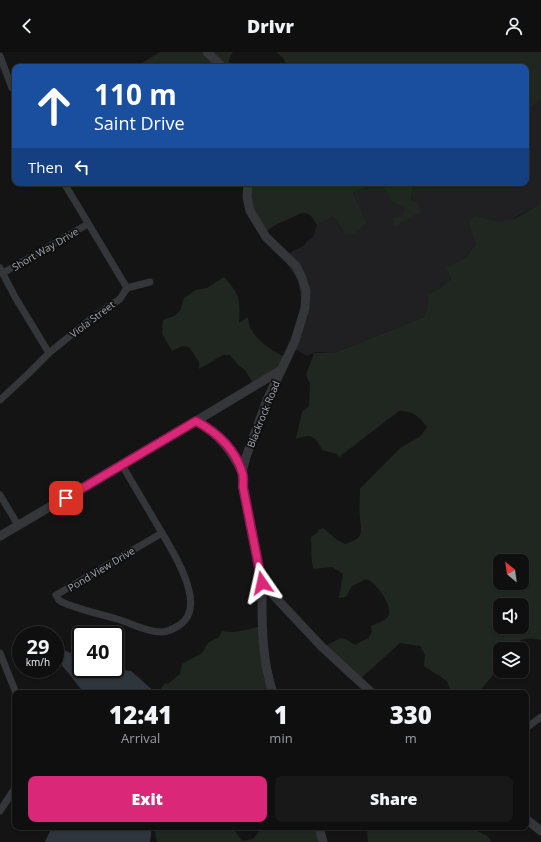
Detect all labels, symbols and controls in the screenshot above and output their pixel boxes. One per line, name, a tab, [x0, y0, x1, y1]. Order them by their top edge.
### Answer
text: Drivr	[247, 14, 294, 38]
icon: back	[16, 15, 38, 37]
icon: person	[503, 15, 525, 37]
text: 110 m	[94, 75, 177, 113]
icon: ahead	[28, 80, 80, 132]
text: Saint Drive	[94, 111, 185, 135]
icon: left	[71, 156, 93, 178]
text: Then	[28, 157, 63, 177]
street label: Short Way Drive	[9, 224, 81, 274]
street label: Viola Street	[67, 297, 118, 341]
street label: Blackrock Road	[243, 378, 283, 450]
pin	[49, 481, 83, 515]
icon: arrive	[55, 487, 77, 509]
street label: Pond View Drive	[65, 543, 137, 595]
north arrow	[493, 554, 529, 590]
map controls	[493, 554, 529, 678]
position arrow	[241, 562, 283, 604]
button: sound	[493, 598, 529, 634]
speed limit sign: 40	[72, 626, 124, 678]
text: 29	[27, 633, 49, 660]
button: layers	[493, 642, 529, 678]
text: km/h	[26, 655, 50, 669]
text: 12:41	[109, 698, 172, 731]
text: 1	[274, 698, 288, 731]
text: 330	[390, 698, 432, 731]
text: Arrival	[121, 729, 160, 747]
text: min	[269, 729, 293, 747]
text: m	[405, 729, 417, 747]
button: Exit	[28, 776, 267, 822]
button: Share	[275, 776, 513, 822]

